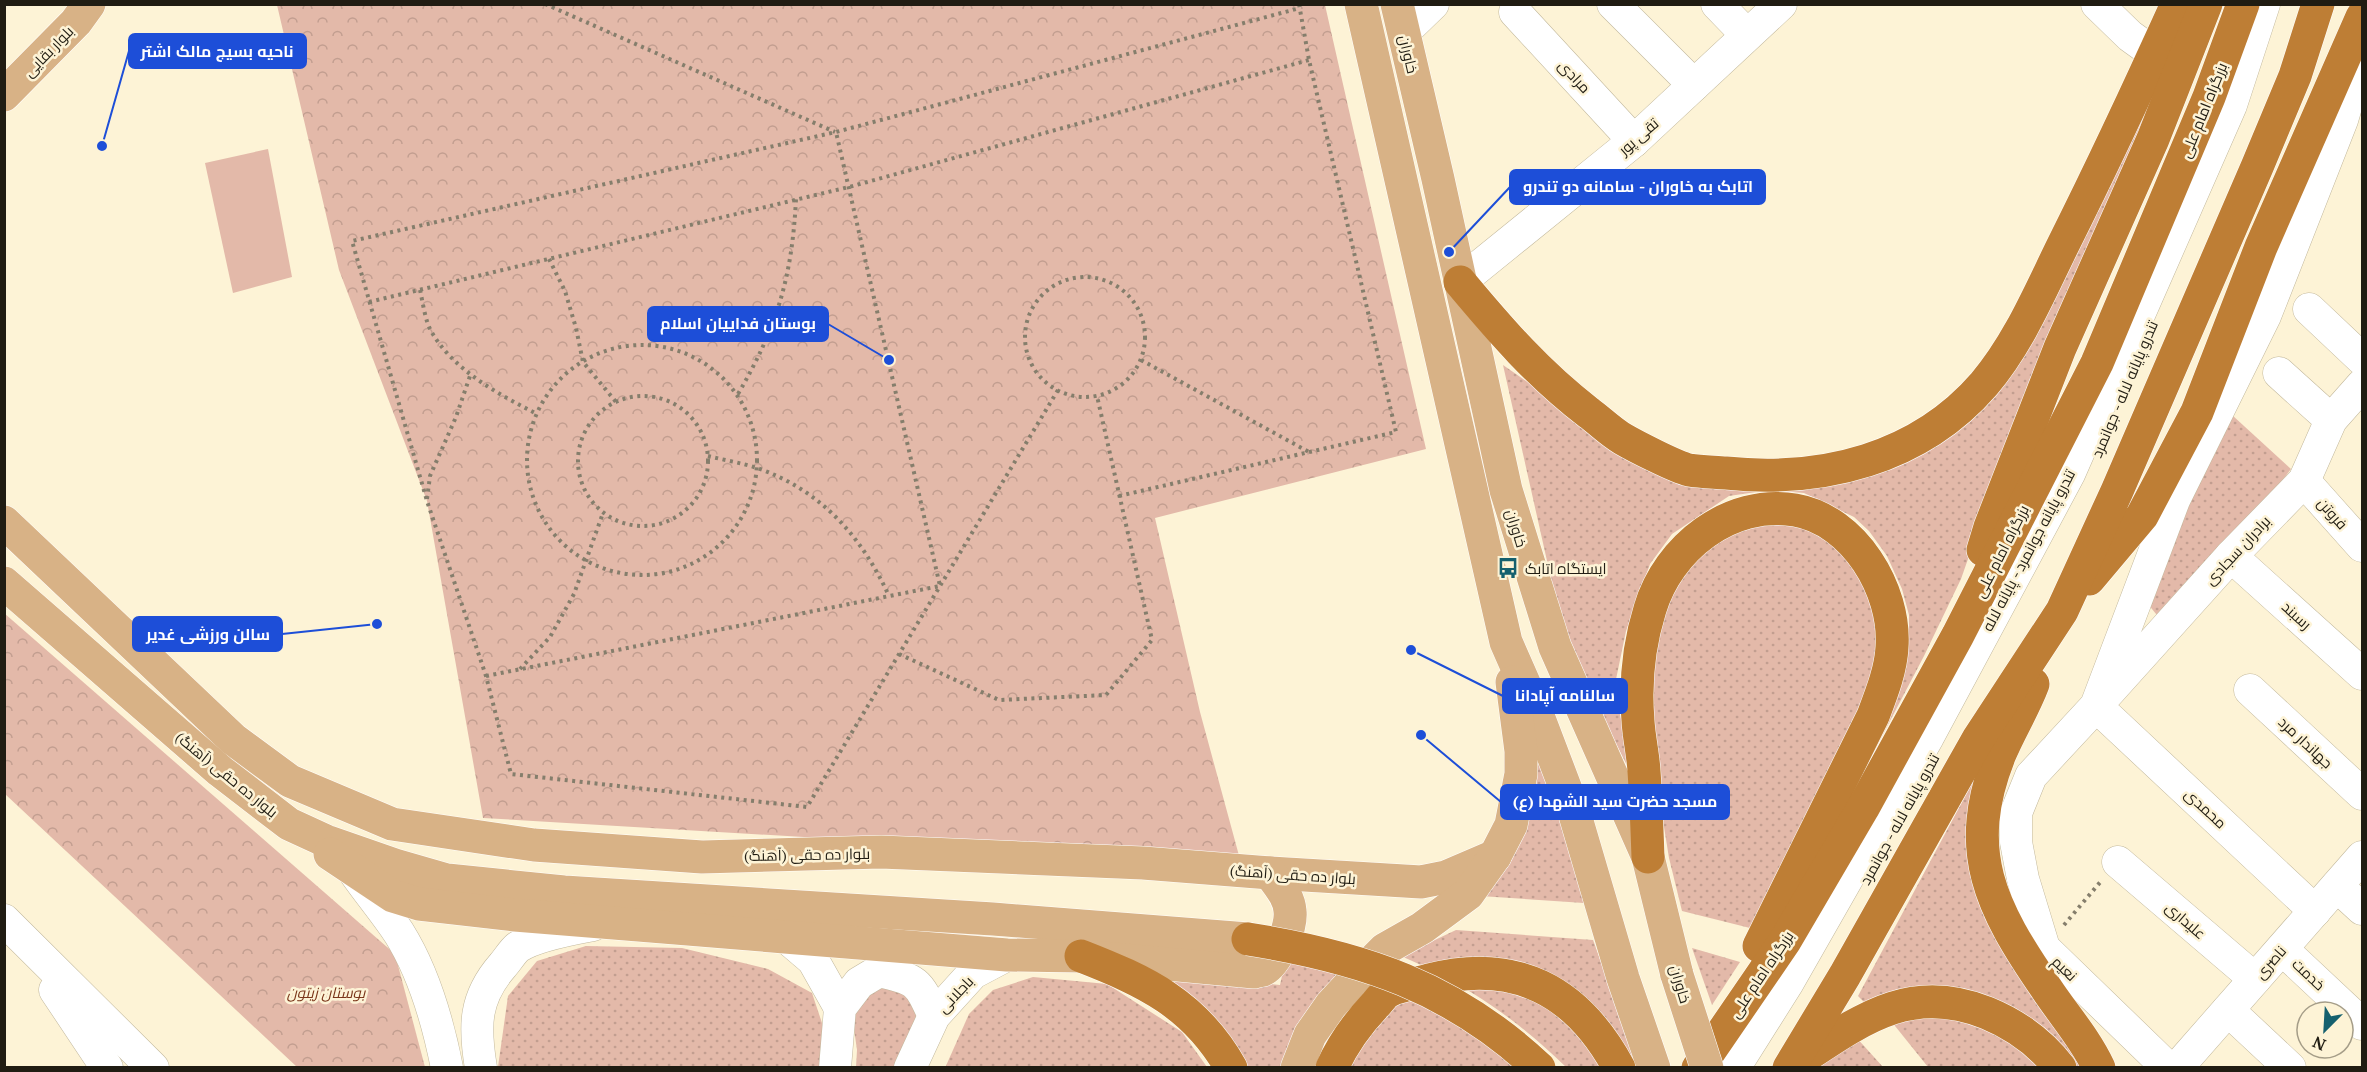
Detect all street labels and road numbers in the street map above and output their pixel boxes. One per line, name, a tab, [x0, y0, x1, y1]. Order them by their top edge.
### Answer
street label: بلوار بقایی	[19, 21, 78, 82]
street label: خاوران	[1394, 33, 1423, 75]
street label: مرادی	[1554, 55, 1596, 98]
street label: بزرگراه امام علی	[2175, 59, 2232, 161]
street label: تقی پور	[1613, 113, 1663, 160]
street label: تندرو پایانه لاله - جوانمرد	[2086, 317, 2163, 461]
street label: تندرو پایانه جوانمرد - پایانه لاله	[1977, 466, 2080, 635]
street label: فروتن	[2313, 493, 2353, 534]
street label: بزرگراه امام علی	[1969, 501, 2034, 601]
street label: خاوران	[1501, 506, 1532, 550]
street label: برادران سجادی	[2200, 511, 2275, 590]
street label: رسبند	[2278, 596, 2316, 634]
street label: جهاندار مرد	[2274, 712, 2338, 773]
street label: بلوار ده حقی (آهنگ)	[171, 726, 282, 822]
street label: تندرو پایانه لاله - جوانمرد	[1855, 750, 1944, 889]
street label: محمدی	[2180, 784, 2231, 833]
street label: بلوار ده حقی (آهنگ)	[744, 843, 870, 866]
street label: بلوار ده حقی (آهنگ)	[1229, 860, 1357, 889]
street label: علیداری	[2161, 897, 2210, 944]
street label: بزرگراه امام علی	[1724, 926, 1798, 1022]
street label: ناصری	[2250, 941, 2291, 984]
street label: نعیم	[2047, 951, 2082, 986]
street label: خدمت	[2288, 954, 2330, 994]
street label: خاوران	[1665, 963, 1696, 1006]
street label: باجلانی	[933, 971, 978, 1018]

